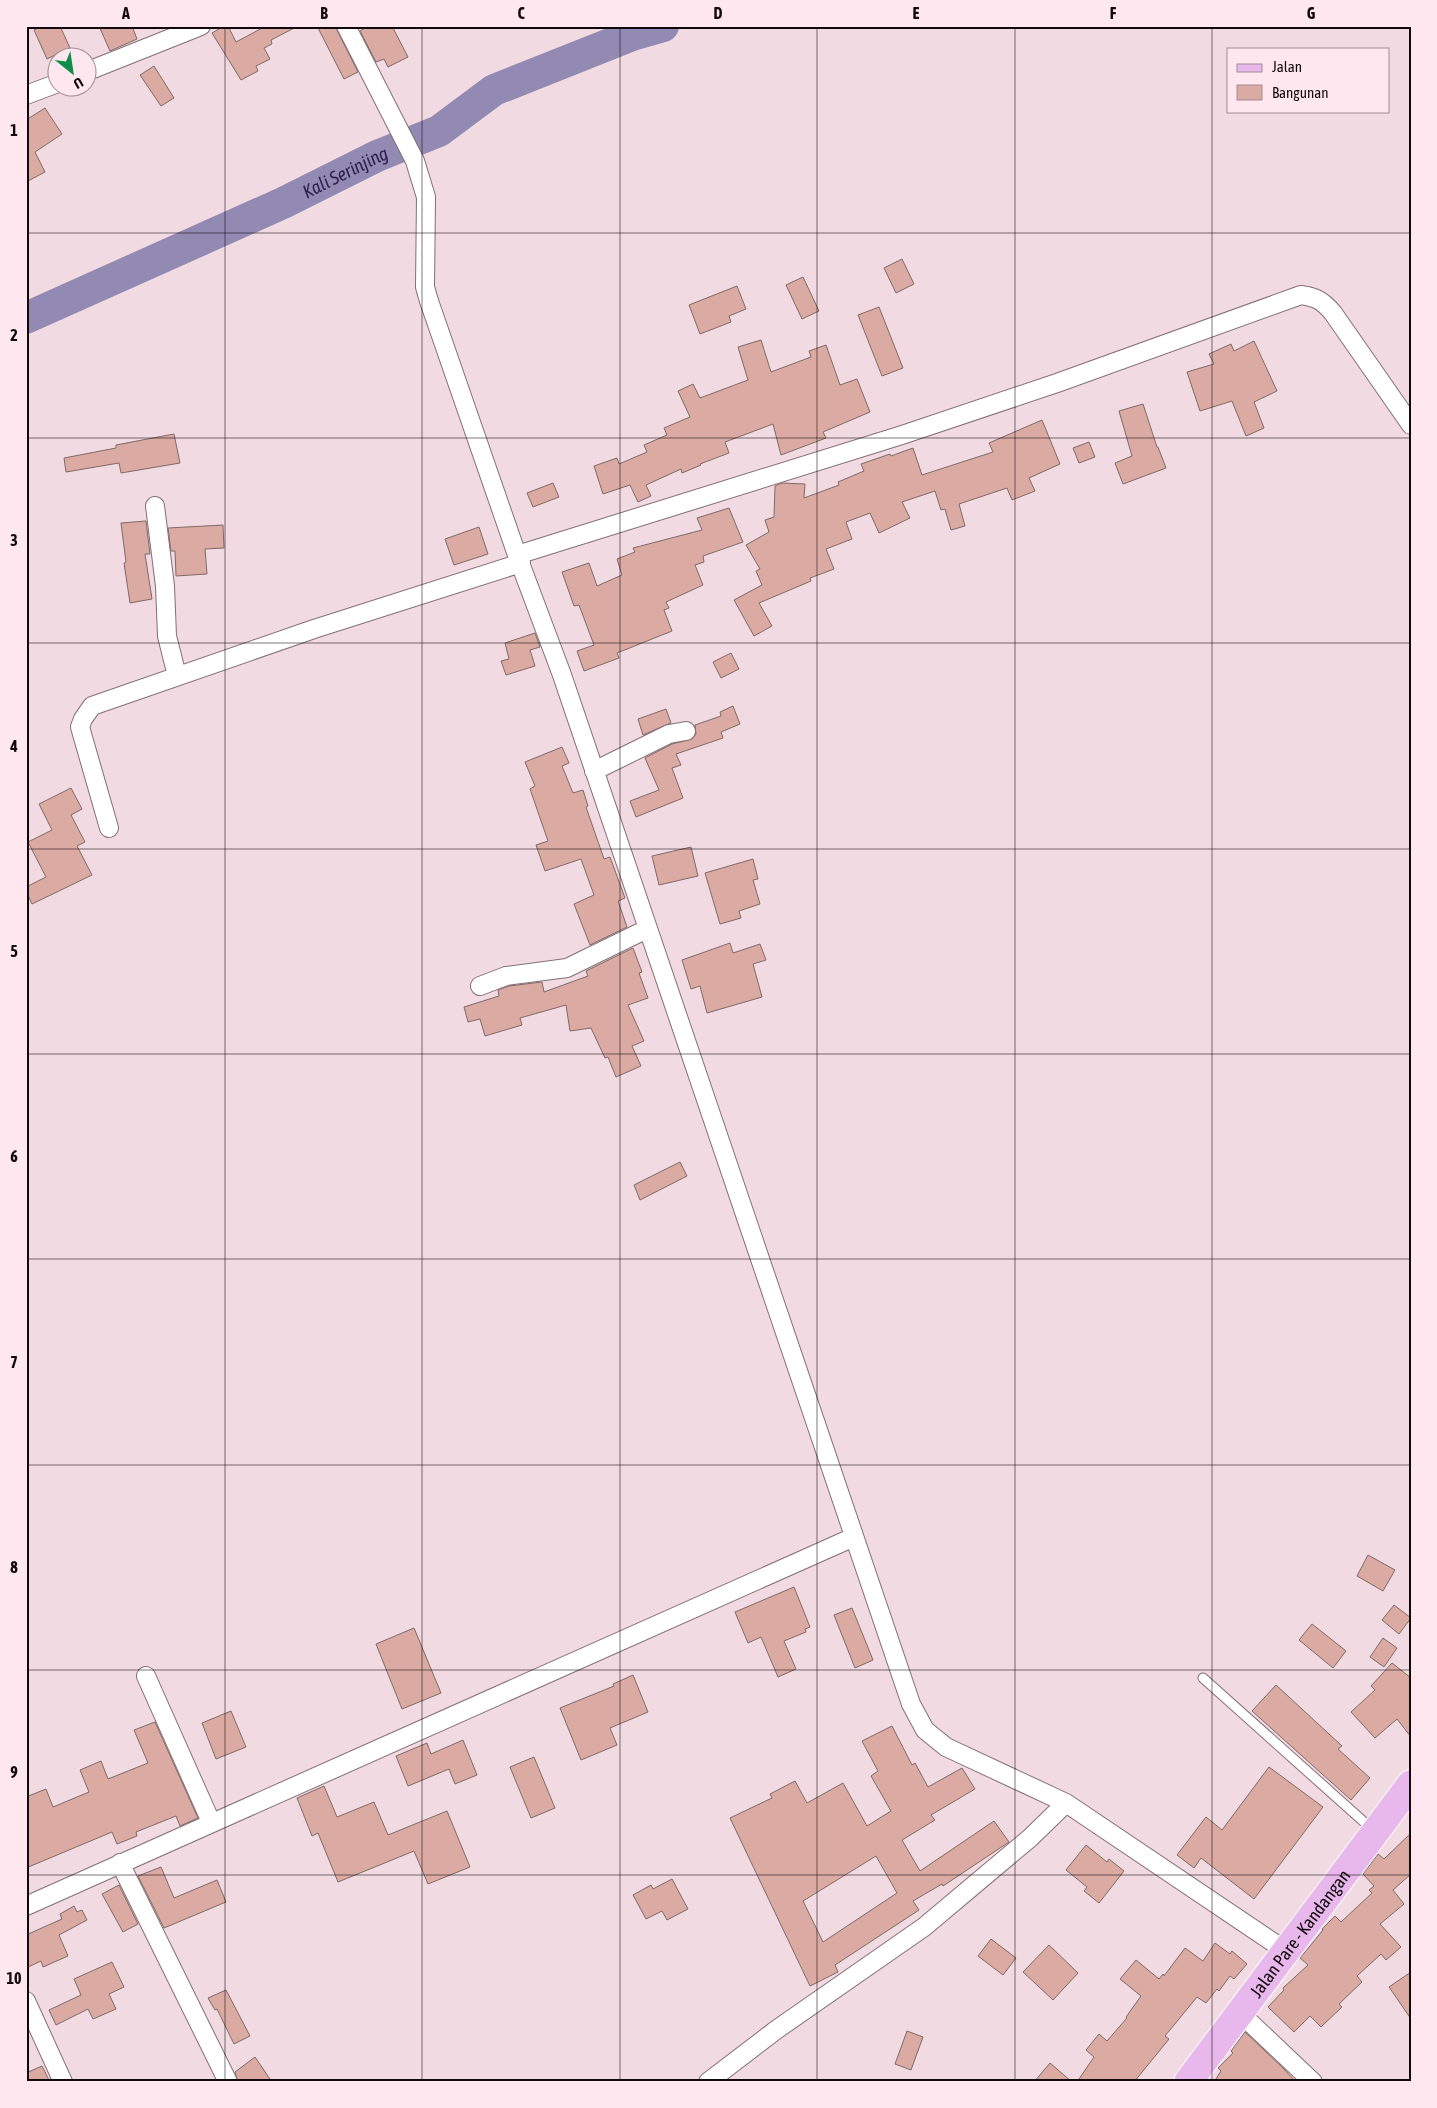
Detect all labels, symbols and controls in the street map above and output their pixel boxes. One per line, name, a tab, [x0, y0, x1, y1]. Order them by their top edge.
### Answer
text: A	[121, 4, 130, 22]
text: B	[320, 4, 328, 22]
text: C	[517, 4, 525, 22]
text: D	[714, 4, 723, 22]
text: E	[913, 4, 920, 22]
text: F	[1110, 4, 1117, 22]
text: G	[1307, 4, 1316, 22]
north arrow	[48, 48, 98, 98]
legend	[1227, 48, 1390, 112]
text: Jalan	[1272, 58, 1302, 75]
text: U	[71, 74, 86, 92]
text: Bangunan	[1272, 84, 1329, 101]
text: 1	[10, 121, 18, 139]
water label: Kali Serinjing	[299, 142, 391, 202]
text: 2	[10, 326, 18, 344]
text: 3	[10, 531, 18, 549]
text: 4	[9, 737, 18, 755]
text: 5	[10, 942, 18, 960]
text: 6	[10, 1147, 18, 1165]
text: 7	[10, 1353, 18, 1371]
text: 8	[10, 1558, 18, 1576]
text: 9	[10, 1763, 18, 1781]
street label: Jalan Pare - Kandangan	[1245, 1865, 1354, 2001]
text: 10	[6, 1969, 22, 1987]

